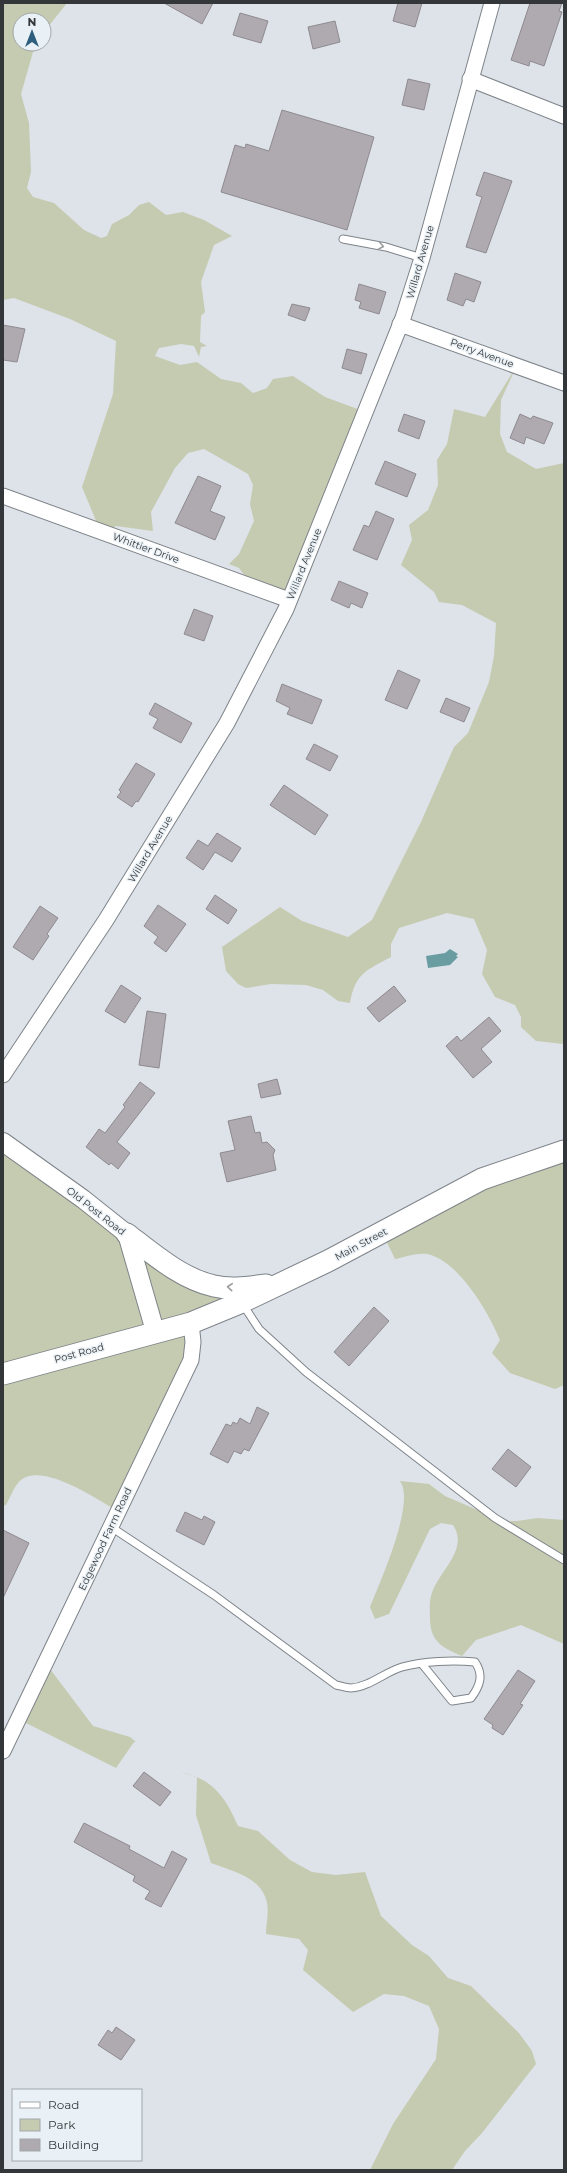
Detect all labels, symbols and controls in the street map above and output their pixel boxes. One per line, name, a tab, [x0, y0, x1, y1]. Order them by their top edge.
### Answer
north arrow	[12, 12, 52, 52]
text: N	[28, 15, 36, 29]
street label: Willard Avenue	[403, 224, 437, 300]
one-way arrow	[378, 241, 384, 250]
street label: Perry Avenue	[448, 335, 516, 371]
street label: Willard Avenue	[284, 526, 324, 602]
street label: Whittier Drive	[111, 530, 181, 566]
street label: Willard Avenue	[125, 813, 175, 885]
street label: Old Post Road	[64, 1184, 128, 1238]
street label: Main Street	[332, 1225, 390, 1263]
one-way arrow	[227, 1283, 233, 1292]
street label: Post Road	[53, 1340, 105, 1366]
street label: Edgewood Farm Road	[75, 1485, 135, 1593]
legend	[12, 2089, 142, 2161]
text: Road	[48, 2097, 79, 2112]
text: Park	[48, 2117, 76, 2132]
text: Building	[48, 2137, 99, 2152]

